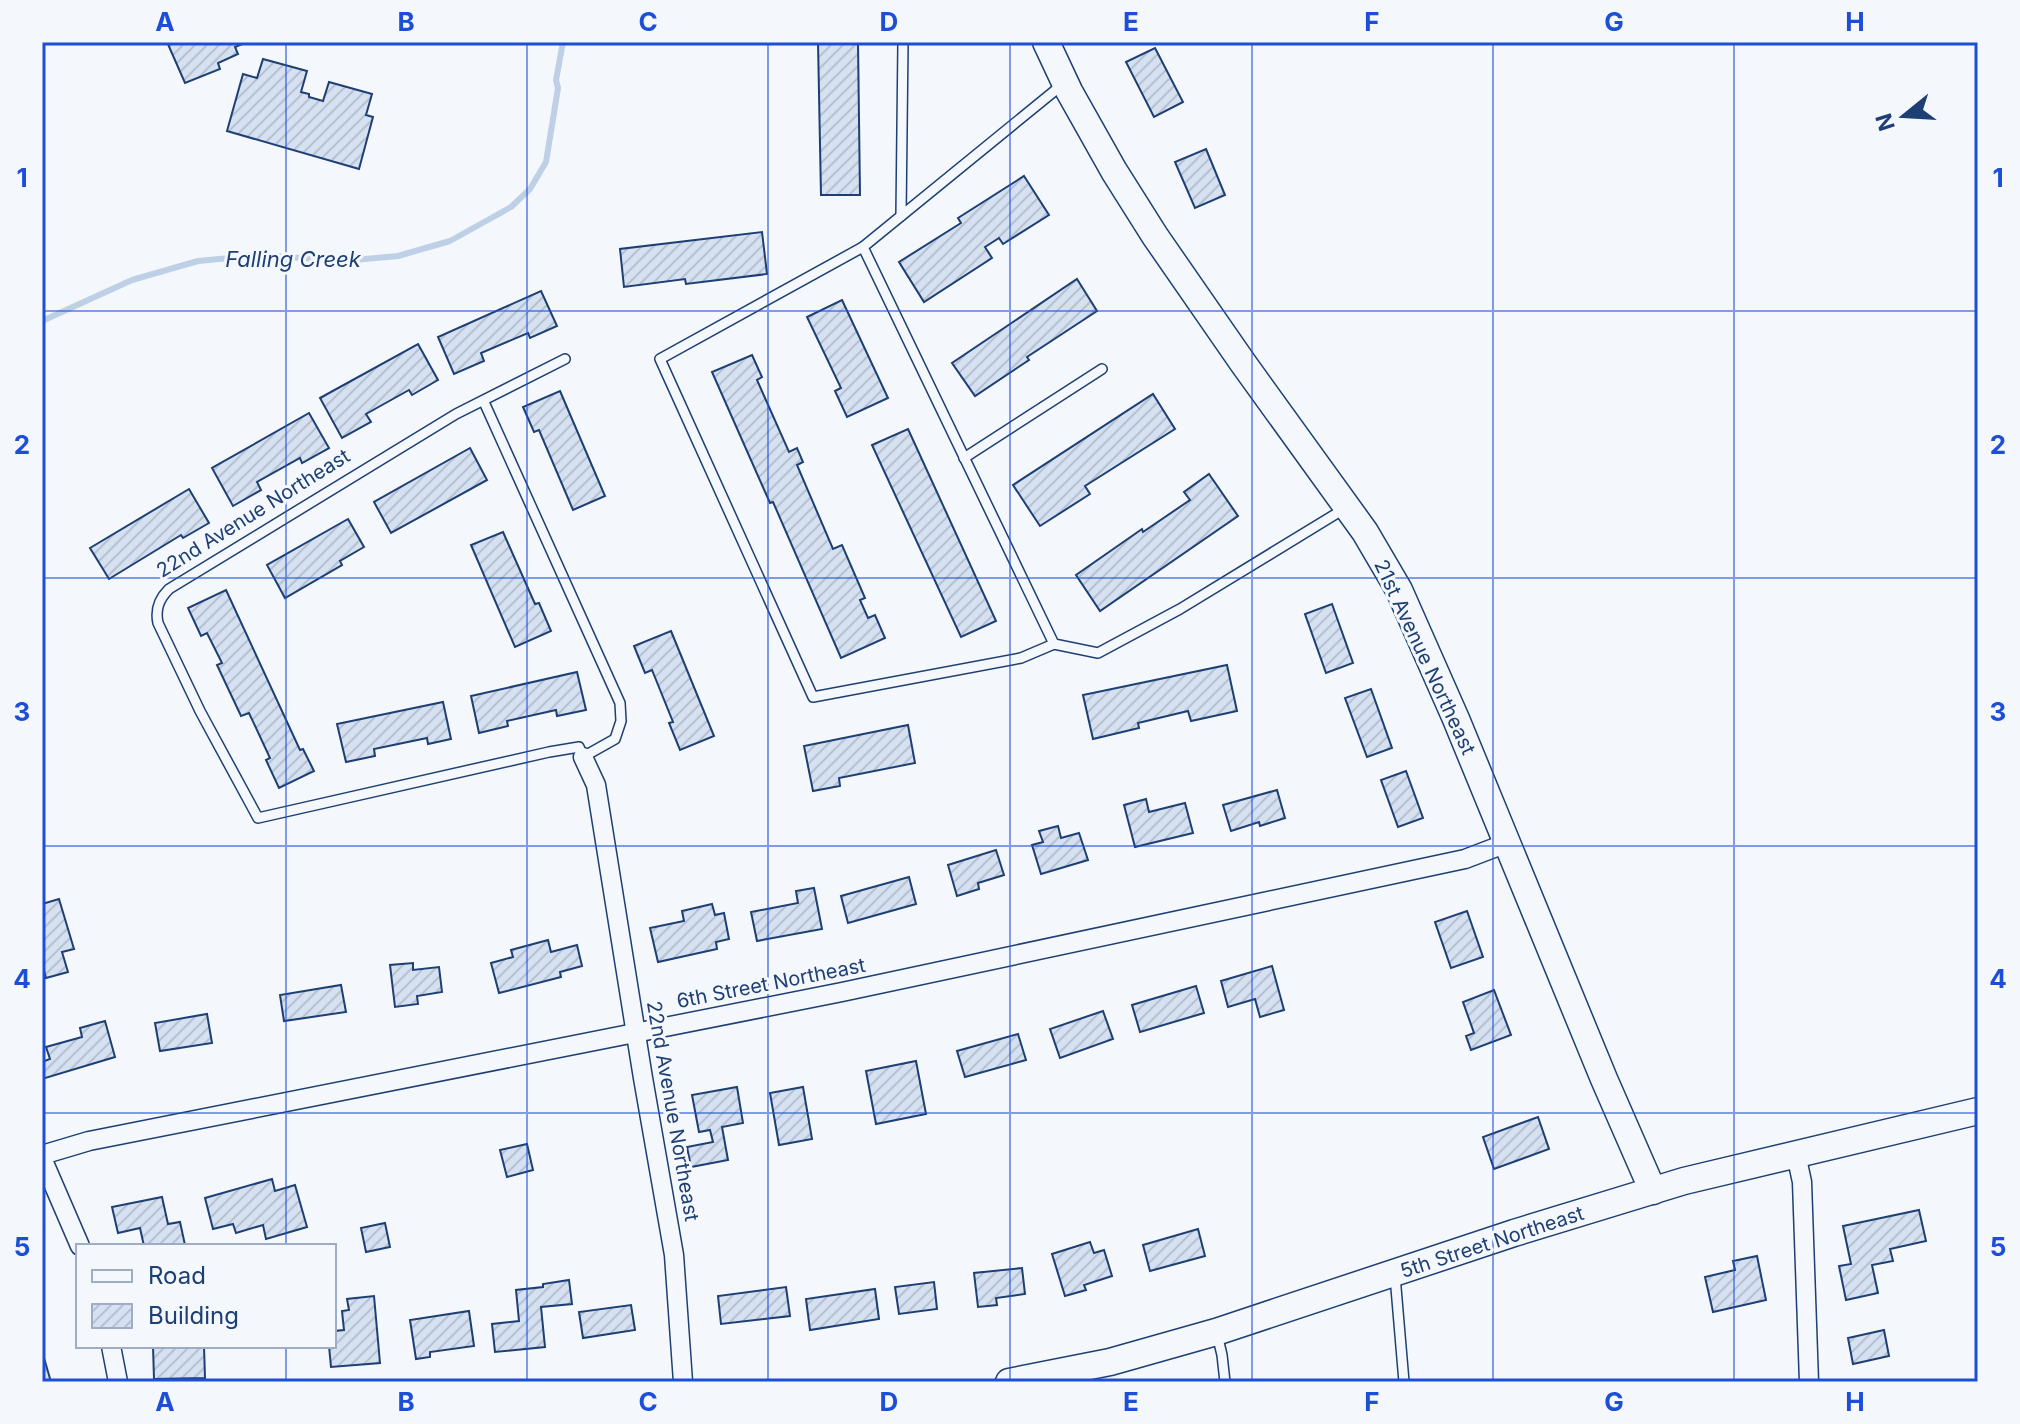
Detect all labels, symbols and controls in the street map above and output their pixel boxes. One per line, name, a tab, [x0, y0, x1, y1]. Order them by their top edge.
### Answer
text: A	[155, 6, 175, 37]
text: B	[397, 6, 415, 37]
text: C	[638, 6, 658, 37]
text: D	[880, 6, 898, 37]
text: E	[1123, 6, 1139, 37]
text: F	[1364, 6, 1380, 37]
text: G	[1604, 6, 1624, 37]
text: H	[1845, 6, 1865, 37]
north arrow	[1864, 76, 1944, 156]
text: N	[1870, 110, 1900, 134]
text: 1	[16, 162, 28, 193]
text: 1	[1992, 162, 2004, 193]
water label: Falling Creek	[225, 246, 362, 272]
text: 2	[14, 429, 30, 460]
text: 2	[1990, 429, 2006, 460]
street label: 22nd Avenue Northeast	[152, 443, 354, 582]
street label: 21st Avenue Northeast	[1369, 556, 1481, 759]
text: 3	[14, 696, 30, 727]
text: 3	[1990, 696, 2006, 727]
street label: 6th Street Northeast	[675, 953, 868, 1013]
text: 4	[13, 963, 31, 994]
text: 4	[1989, 963, 2007, 994]
street label: 22nd Avenue Northeast	[642, 999, 704, 1224]
street label: 5th Street Northeast	[1397, 1201, 1587, 1283]
text: 5	[14, 1231, 30, 1262]
text: 5	[1990, 1231, 2006, 1262]
legend	[76, 1244, 336, 1348]
text: Road	[148, 1261, 206, 1290]
text: Building	[148, 1301, 239, 1330]
text: A	[155, 1386, 175, 1417]
text: B	[397, 1386, 415, 1417]
text: C	[638, 1386, 658, 1417]
text: D	[880, 1386, 898, 1417]
text: E	[1123, 1386, 1139, 1417]
text: F	[1364, 1386, 1380, 1417]
text: G	[1604, 1386, 1624, 1417]
text: H	[1845, 1386, 1865, 1417]

